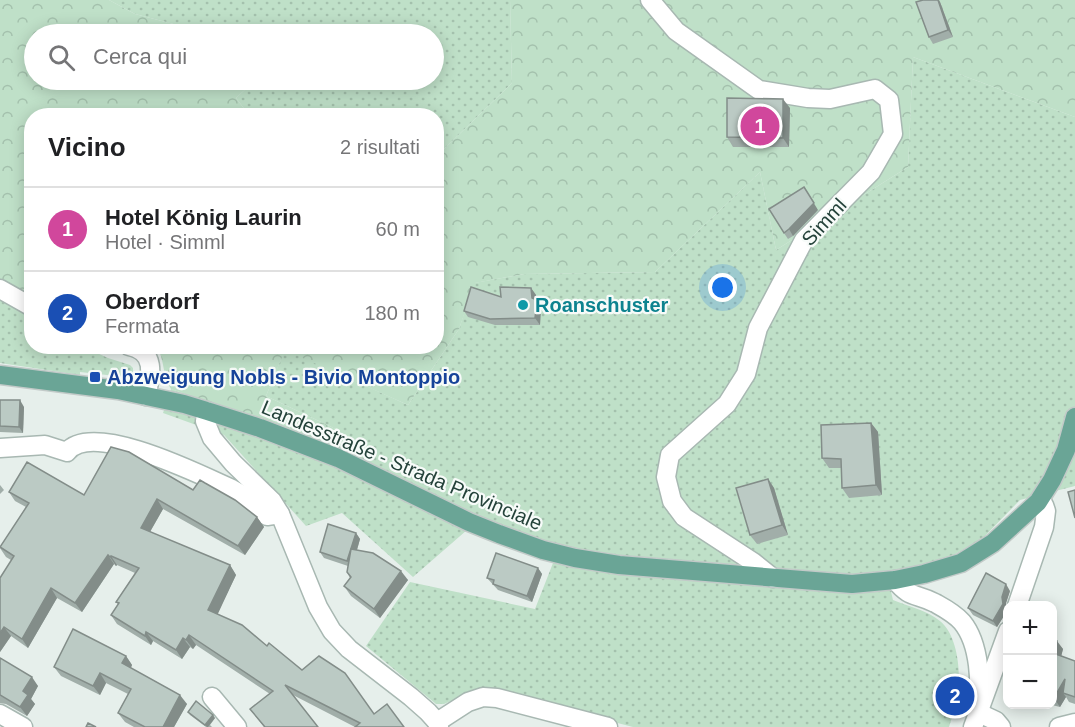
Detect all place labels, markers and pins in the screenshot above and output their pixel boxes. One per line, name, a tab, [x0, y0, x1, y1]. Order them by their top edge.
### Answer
pin: 1	[740, 104, 780, 148]
place label: Roanschuster	[535, 294, 669, 316]
marker: Roanschuster	[516, 298, 530, 312]
place label: Abzweigung Nobls - Bivio Montoppio	[107, 366, 460, 388]
marker: Abzweigung Nobls - Bivio Montoppio	[88, 370, 102, 384]
pin: 2	[936, 674, 974, 718]

